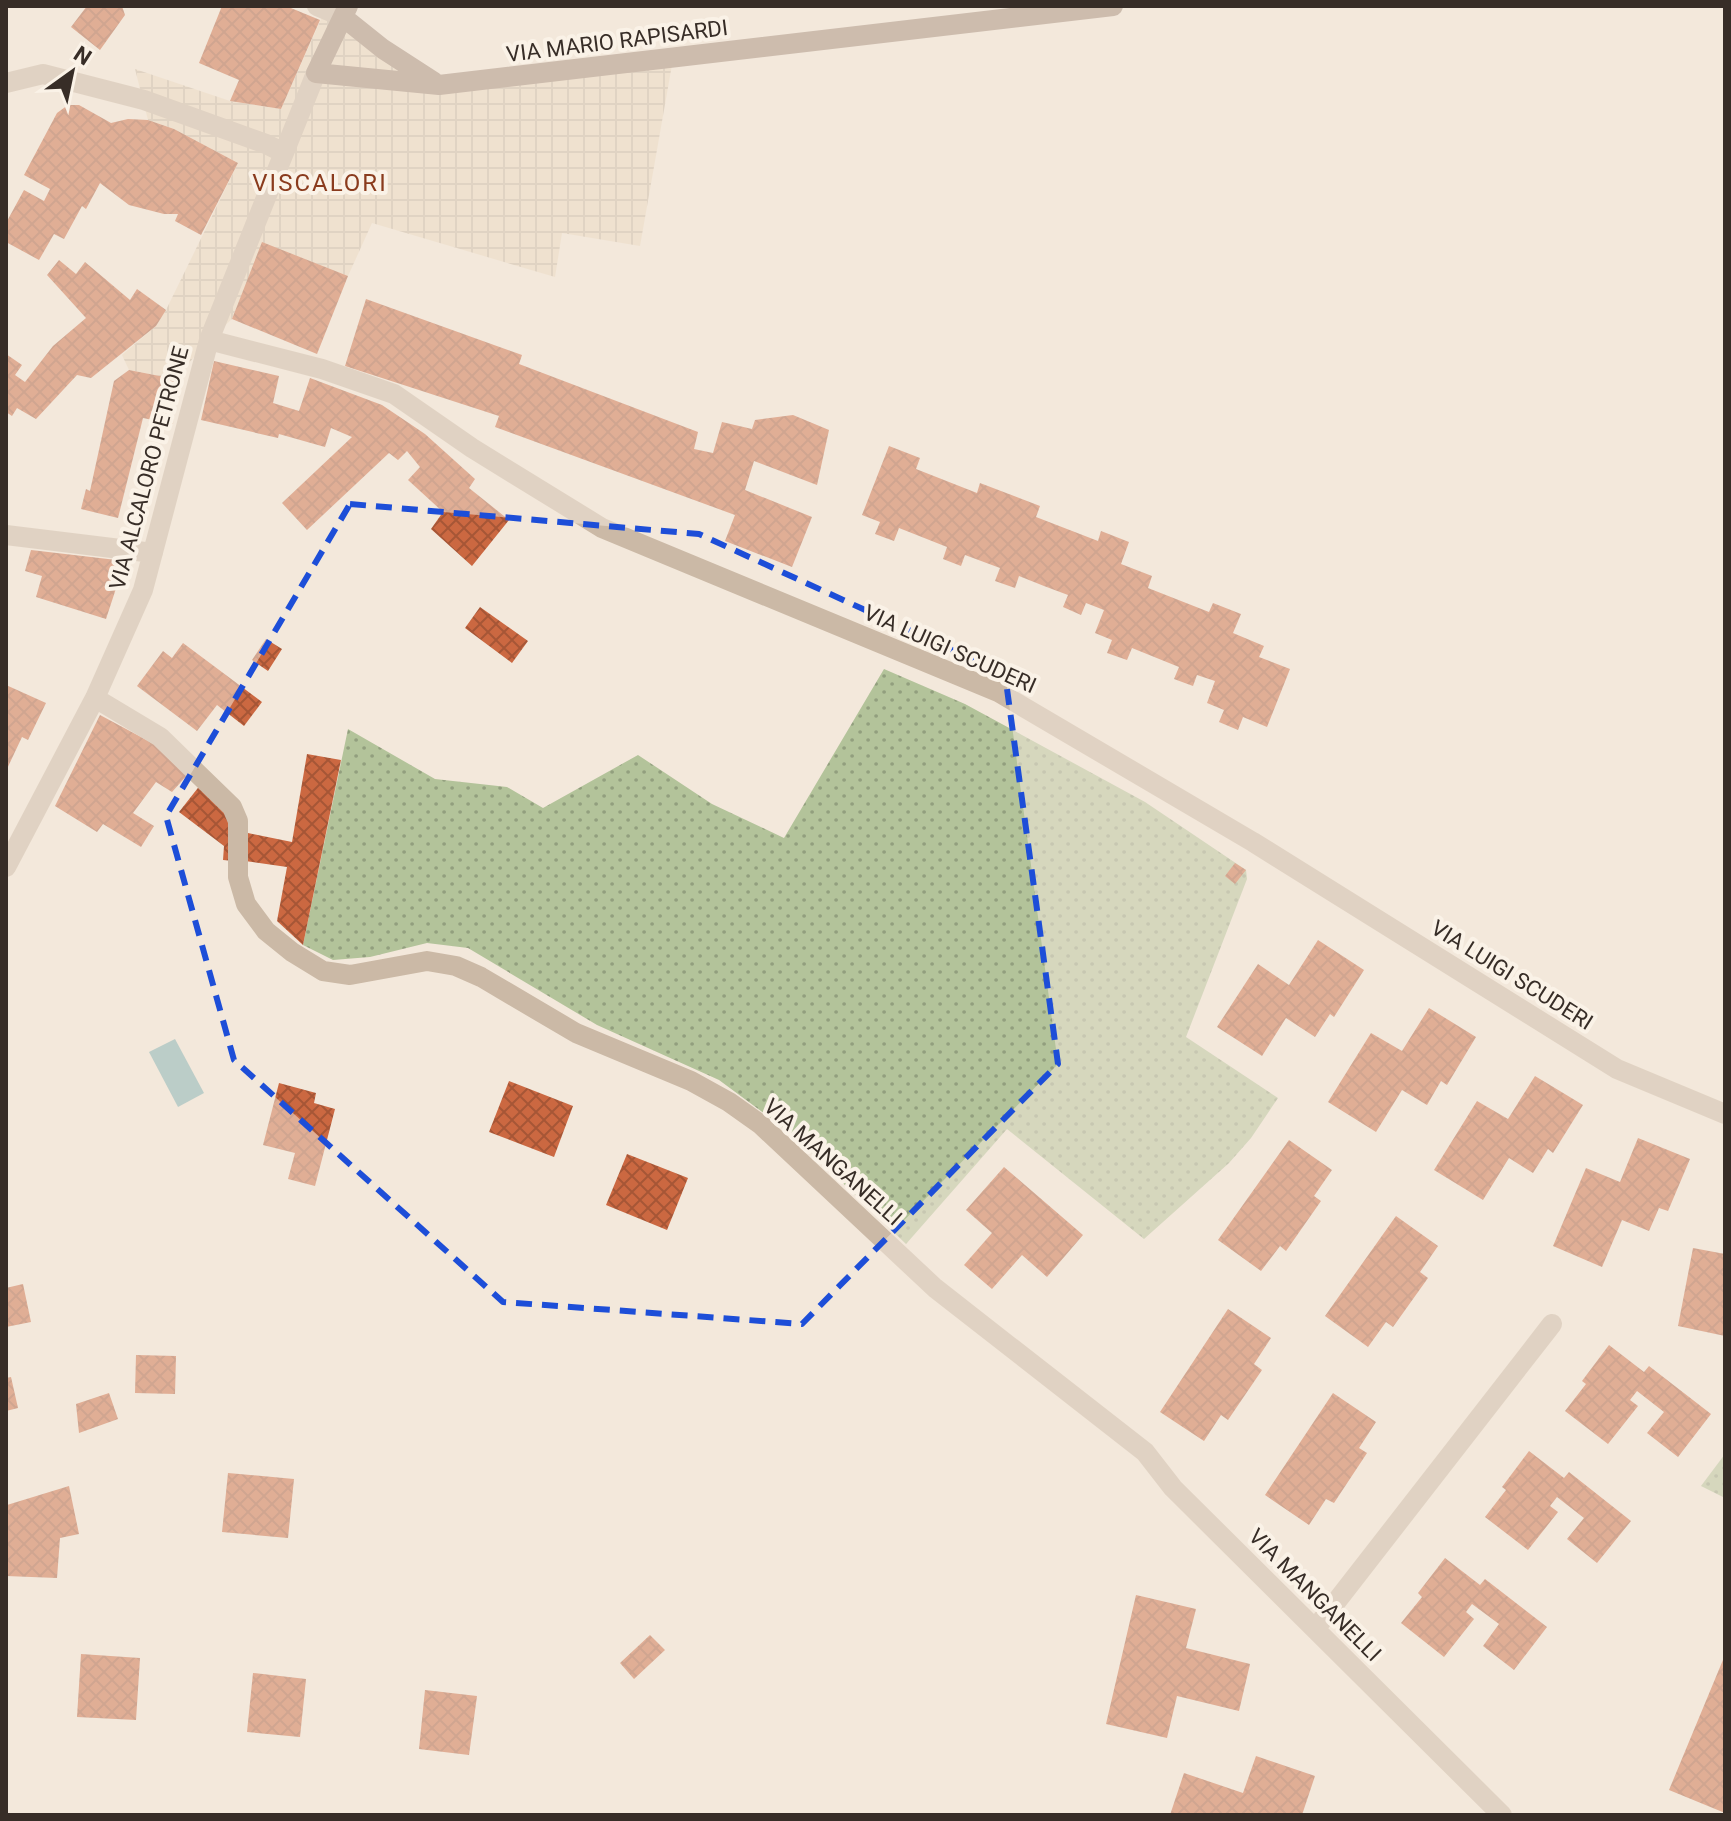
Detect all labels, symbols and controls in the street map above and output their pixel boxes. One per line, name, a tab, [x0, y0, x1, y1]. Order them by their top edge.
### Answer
street label: VIA MARIO RAPISARDI	[505, 15, 729, 67]
north arrow	[32, 32, 112, 112]
text: N	[69, 41, 96, 70]
district label: VISCALORI	[252, 169, 388, 197]
street label: VIA ALCALORO PETRONE	[104, 343, 194, 593]
street label: VIA LUIGI SCUDERI	[860, 600, 1040, 698]
street label: VIA LUIGI SCUDERI	[1426, 915, 1598, 1035]
street label: VIA MANGANELLI	[759, 1094, 907, 1230]
street label: VIA MANGANELLI	[1244, 1524, 1386, 1666]

